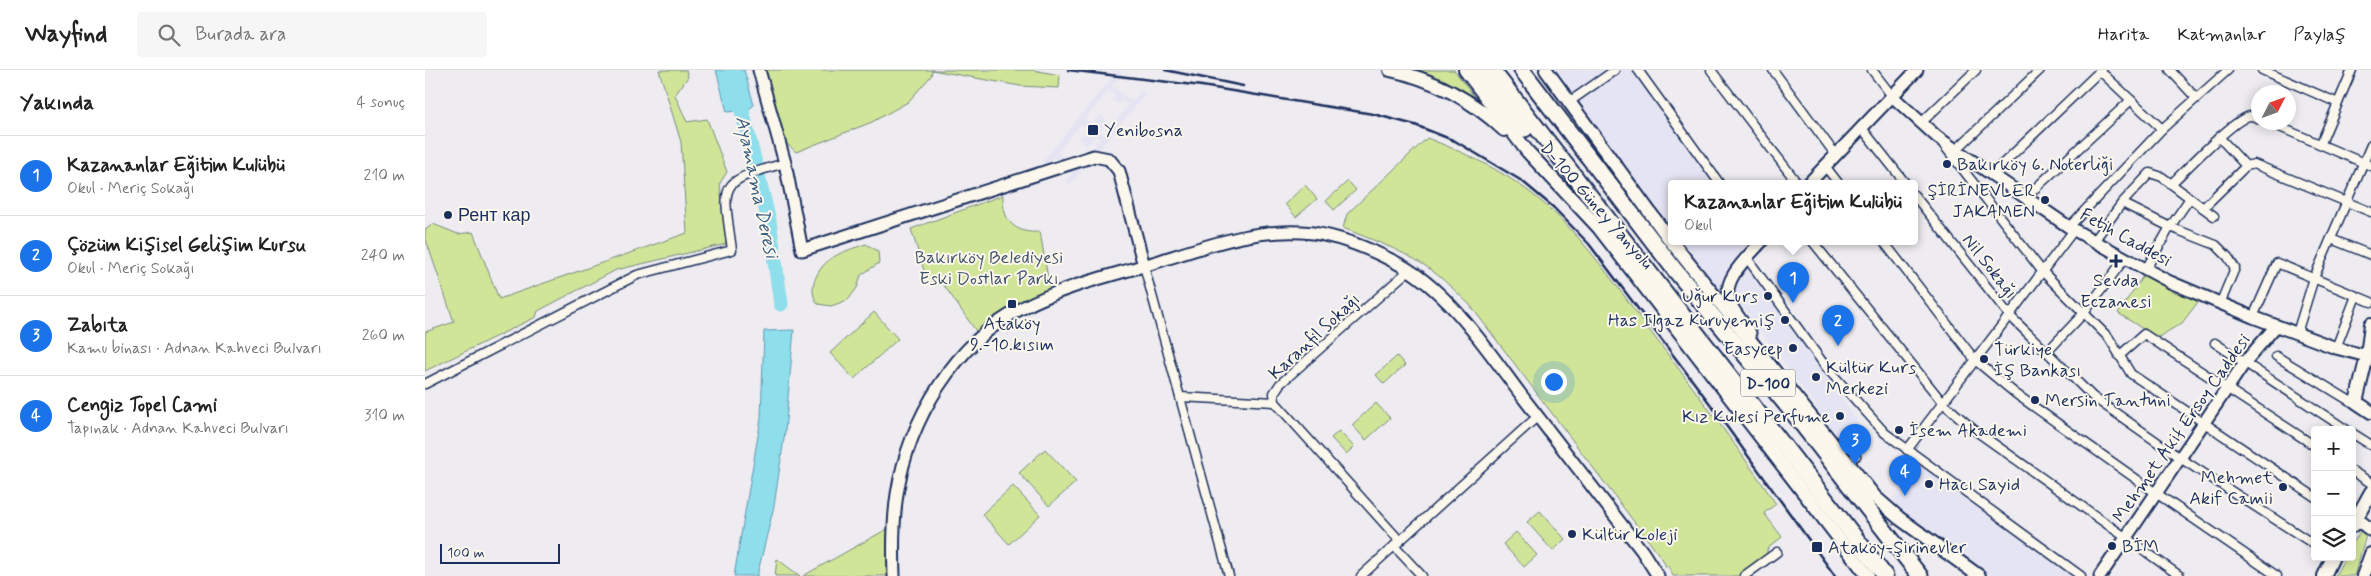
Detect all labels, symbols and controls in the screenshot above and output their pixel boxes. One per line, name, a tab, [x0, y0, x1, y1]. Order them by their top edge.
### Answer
search box	[137, 12, 487, 57]
text: Wayfind	[25, 19, 107, 50]
icon: search	[155, 21, 183, 49]
text: Burada ara	[195, 22, 286, 47]
text: Harita	[2098, 23, 2149, 47]
text: Katmanlar	[2177, 23, 2266, 47]
text: Paylaş	[2294, 23, 2346, 47]
north arrow	[2251, 85, 2296, 130]
text: Yakında	[20, 89, 94, 117]
text: 4 sonuç	[356, 92, 405, 113]
water label: Ayamama Deresi	[729, 114, 784, 263]
place label: Yenibosna	[1104, 119, 1183, 143]
marker: Yenibosna	[1086, 123, 1100, 137]
street label: D-100 Güney Yanyolu	[1534, 136, 1659, 275]
text: Kazananlar Eğitim Kulübü	[67, 153, 285, 178]
place label: Bakırköy 6. Noterliği	[1957, 153, 2114, 177]
marker: Bakırköy 6. Noterliği	[1941, 158, 1953, 170]
text: 1	[32, 165, 40, 186]
text: 210 m	[364, 165, 405, 186]
text: Okul · Meriç Sokağı	[67, 178, 195, 199]
place label: ŞİRİNEVLER JAKAMEN	[1928, 179, 2035, 224]
popup	[1668, 180, 1918, 245]
text: Kazananlar Eğitim Kulübü	[1684, 190, 1902, 215]
marker: ŞİRİNEVLER JAKAMEN	[2039, 194, 2051, 206]
street label: Fetih Caddesi	[2076, 203, 2175, 273]
place label: Рент кар	[458, 204, 531, 228]
marker: Рент кар	[442, 209, 454, 221]
text: Okul	[1684, 215, 1712, 236]
street label: Nil Sokağı	[1956, 229, 2022, 304]
text: Çözüm Kişisel Gelişim Kursu	[67, 233, 306, 258]
text: 2	[32, 245, 40, 266]
text: 240 m	[361, 245, 405, 266]
park label: Bakırköy Belediyesi Eski Dostlar Parkı	[915, 246, 1063, 291]
marker: Sevda Eczanesi	[2110, 255, 2122, 267]
text: Okul · Meriç Sokağı	[67, 258, 195, 279]
pin: 1	[1777, 262, 1809, 303]
place label: Sevda Eczanesi	[2080, 269, 2152, 314]
place label: Uğur Kurs	[1682, 285, 1758, 309]
street label: Karanfil Sokağı	[1264, 288, 1366, 385]
marker: Uğur Kurs	[1762, 290, 1774, 302]
marker: Ataköy 9.-10.kısım	[1006, 298, 1018, 310]
pin: 2	[1822, 305, 1854, 346]
place label: Has Ilgaz Kuruyemiş	[1608, 309, 1775, 333]
place label: Ataköy 9.-10.kısım	[970, 312, 1054, 357]
text: Zabıta	[67, 313, 128, 338]
marker: Has Ilgaz Kuruyemiş	[1779, 314, 1791, 326]
text: 3	[32, 325, 40, 346]
text: 260 m	[362, 325, 405, 346]
street label: Mehmet Akif Ersoy Caddesi	[2107, 329, 2256, 528]
place label: Easycep	[1724, 337, 1783, 361]
text: Kamu binası · Adnan Kahveci Bulvarı	[67, 338, 322, 359]
place label: Türkiye İş Bankası	[1994, 338, 2081, 383]
marker: Easycep	[1787, 342, 1799, 354]
marker: Türkiye İş Bankası	[1978, 353, 1990, 365]
place label: Kültür Kurs Merkezi	[1826, 356, 1916, 401]
your location	[1541, 369, 1567, 395]
road number: D-100	[1741, 370, 1795, 396]
marker: Kültür Kurs Merkezi	[1810, 371, 1822, 383]
place label: Mersin Tantuni	[2045, 389, 2171, 413]
text: Cengiz Topel Cami	[67, 393, 217, 418]
marker: Mersin Tantuni	[2029, 394, 2041, 406]
text: 4	[31, 405, 41, 426]
text: 310 m	[364, 405, 405, 426]
place label: Kız Kulesi Perfume	[1682, 405, 1830, 429]
marker: Kız Kulesi Perfume	[1834, 410, 1846, 422]
text: Tapınak · Adnan Kahveci Bulvarı	[67, 418, 289, 439]
place label: İsem Akademi	[1909, 419, 2027, 443]
pin: 3	[1839, 424, 1871, 465]
marker: İsem Akademi	[1893, 424, 1905, 436]
map controls	[2311, 426, 2356, 561]
button: +	[2311, 426, 2356, 471]
pin: 4	[1889, 455, 1921, 496]
place label: Mehmet Akif Camii	[2189, 466, 2273, 511]
button: −	[2311, 471, 2356, 516]
place label: Hacı Sayid	[1939, 473, 2020, 497]
marker: Hacı Sayid	[1923, 478, 1935, 490]
marker: Mehmet Akif Camii	[2277, 481, 2289, 493]
button: layers	[2311, 516, 2356, 561]
place label: Kültür Koleji	[1582, 523, 1677, 547]
marker: Kültür Koleji	[1566, 528, 1578, 540]
place label: BİM	[2122, 535, 2159, 559]
place label: Ataköy-Şirinevler	[1828, 536, 1967, 560]
marker: Ataköy-Şirinevler	[1810, 540, 1824, 554]
marker: BİM	[2106, 540, 2118, 552]
scale bar	[440, 541, 560, 564]
text: 100 m	[447, 544, 485, 562]

